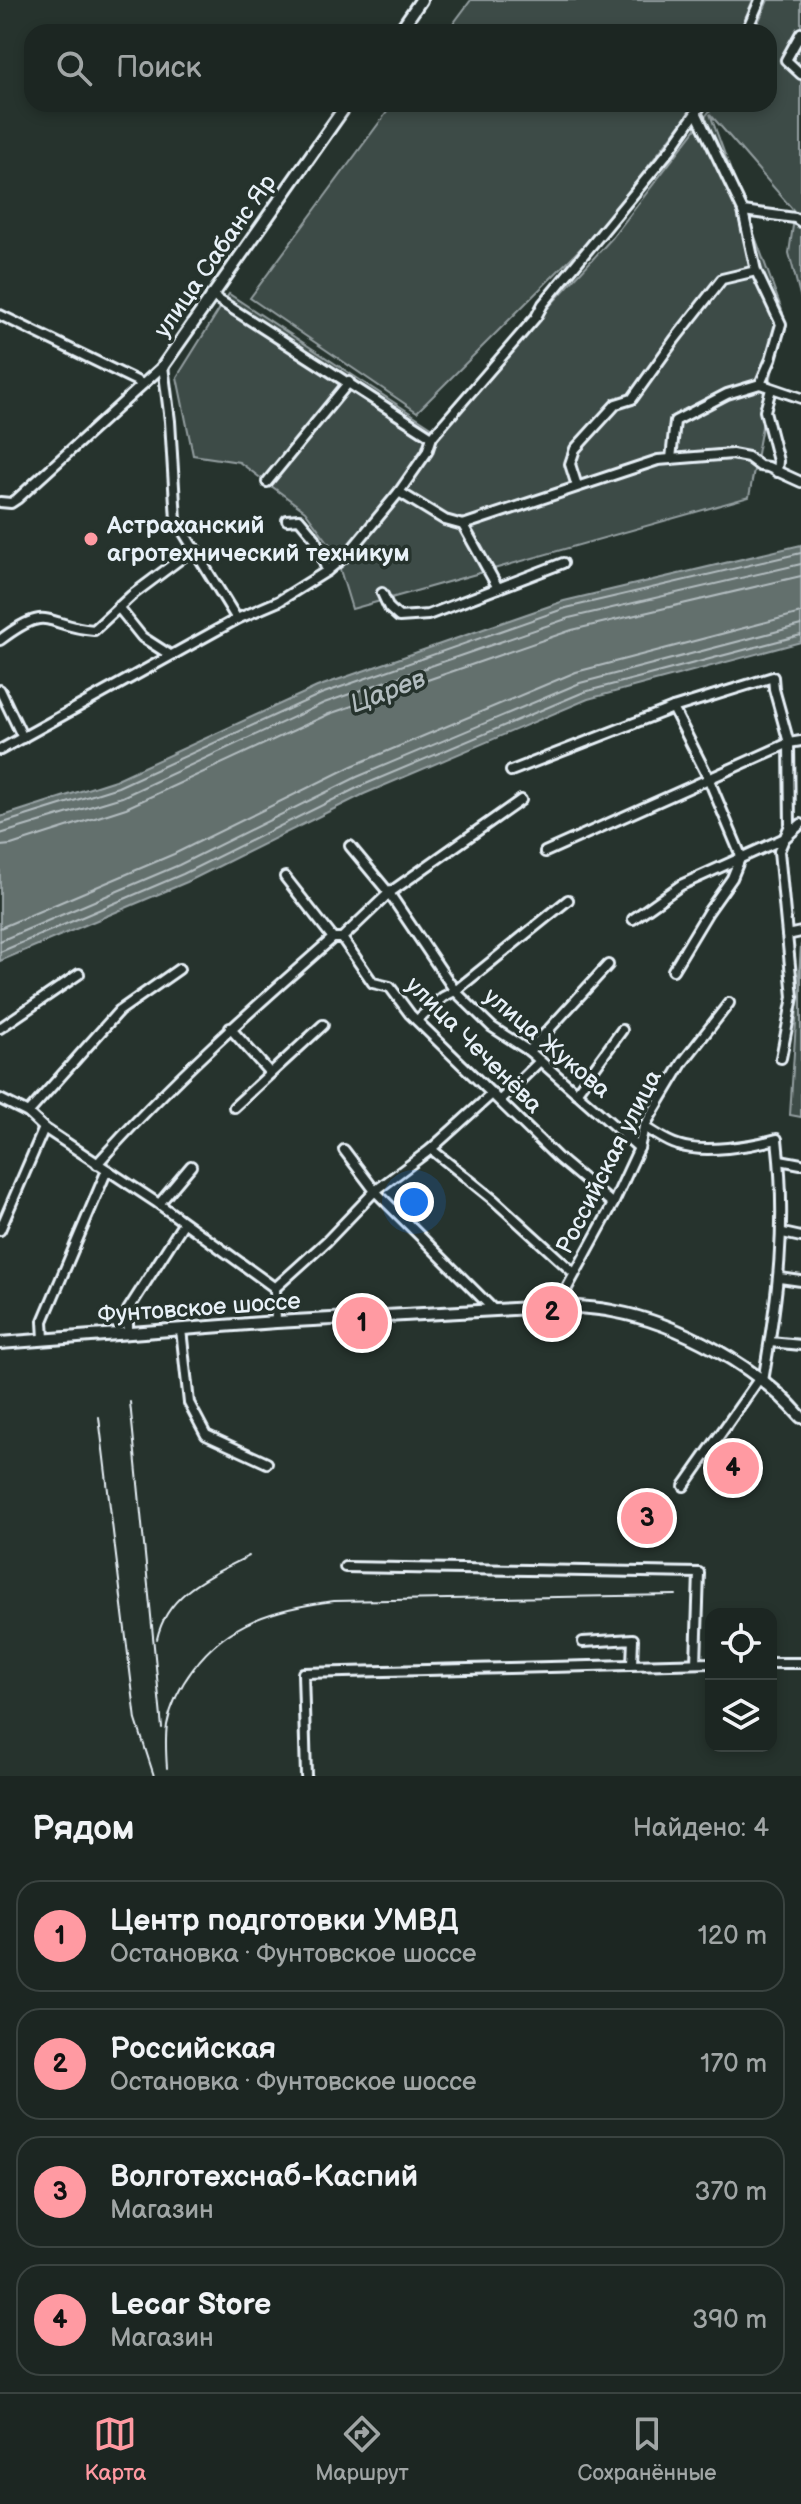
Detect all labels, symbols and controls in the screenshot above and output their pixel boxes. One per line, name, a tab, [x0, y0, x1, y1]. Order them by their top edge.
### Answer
search box	[24, 24, 777, 112]
icon: search	[52, 46, 96, 90]
text: Поиск	[116, 50, 202, 86]
street label: улица Сабанс Яр	[148, 168, 282, 343]
place label: Астраханский агротехнический техникум	[106, 511, 410, 568]
marker: Астраханский агротехнический техникум	[82, 530, 100, 548]
water label: Царев	[346, 663, 430, 720]
street label: улица Чеченёва	[400, 971, 548, 1119]
street label: улица Жукова	[478, 982, 616, 1104]
street label: Российская улица	[550, 1065, 668, 1259]
your location	[394, 1182, 434, 1222]
pin: 2	[526, 1282, 578, 1342]
street label: Фунтовское шоссе	[96, 1286, 302, 1330]
pin: 1	[336, 1293, 388, 1353]
pin: 4	[707, 1438, 759, 1498]
pin: 3	[621, 1488, 673, 1548]
map controls	[705, 1608, 777, 1752]
button: locate	[705, 1608, 777, 1680]
button: layers	[705, 1680, 777, 1752]
text: Рядом	[32, 1808, 134, 1849]
text: Найдено: 4	[633, 1813, 769, 1844]
text: Центр подготовки УМВД	[110, 1903, 458, 1939]
text: 1	[55, 1921, 65, 1952]
text: 120 m	[698, 1921, 767, 1952]
text: Остановка · Фунтовское шоссе	[110, 1939, 476, 1970]
text: Российская	[110, 2031, 276, 2067]
text: 2	[52, 2049, 68, 2080]
text: 170 m	[700, 2049, 767, 2080]
text: Остановка · Фунтовское шоссе	[110, 2067, 476, 2098]
text: Волготехснаб-Каспий	[110, 2159, 418, 2195]
text: 3	[52, 2177, 68, 2208]
text: 370 m	[694, 2177, 767, 2208]
text: Магазин	[110, 2195, 214, 2226]
text: Lecar Store	[110, 2287, 271, 2323]
text: 4	[52, 2305, 68, 2336]
text: 390 m	[692, 2305, 767, 2336]
text: Магазин	[110, 2323, 214, 2354]
tab: Карта	[84, 2412, 146, 2487]
tab: Маршрут	[315, 2412, 409, 2487]
tab: Сохранённые	[578, 2412, 717, 2487]

